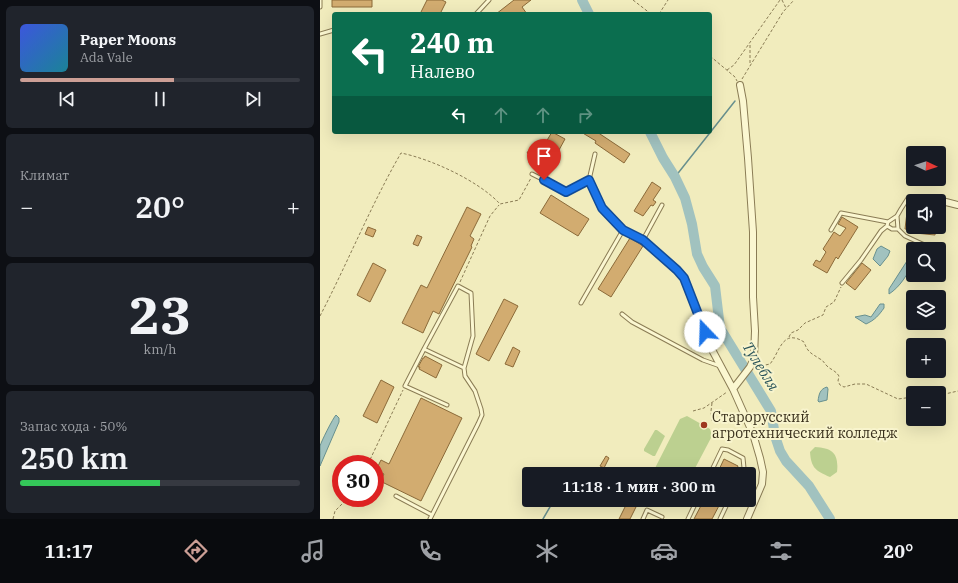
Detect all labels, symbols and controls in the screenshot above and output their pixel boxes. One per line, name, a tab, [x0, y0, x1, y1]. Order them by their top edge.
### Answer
text: 240 m	[410, 24, 494, 61]
icon: left	[344, 28, 396, 80]
text: Paper Moons	[80, 30, 176, 49]
text: Ada Vale	[80, 49, 133, 66]
text: Налево	[410, 60, 475, 83]
icon: previous	[56, 88, 78, 110]
icon: pause	[149, 88, 171, 110]
icon: next	[242, 88, 264, 110]
icon: left	[448, 104, 470, 126]
icon: ahead	[490, 104, 512, 126]
icon: ahead	[532, 104, 554, 126]
icon: right	[574, 104, 596, 126]
pin	[527, 139, 561, 180]
icon: arrive	[533, 145, 555, 167]
north arrow	[906, 146, 946, 186]
map controls	[906, 146, 946, 426]
text: Климат	[20, 167, 69, 184]
text: 20°	[135, 187, 185, 226]
text: −	[20, 192, 33, 221]
text: +	[287, 192, 300, 221]
button: sound	[906, 194, 946, 234]
button: search	[906, 242, 946, 282]
text: 23	[129, 281, 191, 348]
button: layers	[906, 290, 946, 330]
position arrow	[684, 311, 726, 353]
water label: Тулебля	[739, 338, 783, 394]
button: +	[906, 338, 946, 378]
text: km/h	[144, 341, 176, 358]
button: −	[906, 386, 946, 426]
place label: Старорусский агротехнический колледж	[712, 408, 897, 442]
text: Запас хода · 50%	[20, 418, 127, 435]
marker: Старорусский агротехнический колледж	[699, 420, 709, 430]
text: 250 km	[20, 438, 128, 477]
speed limit sign: 30	[332, 455, 384, 507]
text: 11:18 · 1 мин · 300 m	[562, 477, 716, 496]
icon: directions	[182, 537, 210, 565]
icon: music	[299, 537, 327, 565]
icon: phone	[416, 537, 444, 565]
icon: climate	[533, 537, 561, 565]
icon: car	[650, 537, 678, 565]
icon: filters	[767, 537, 795, 565]
text: 11:17	[44, 540, 93, 563]
text: 20°	[883, 540, 914, 563]

